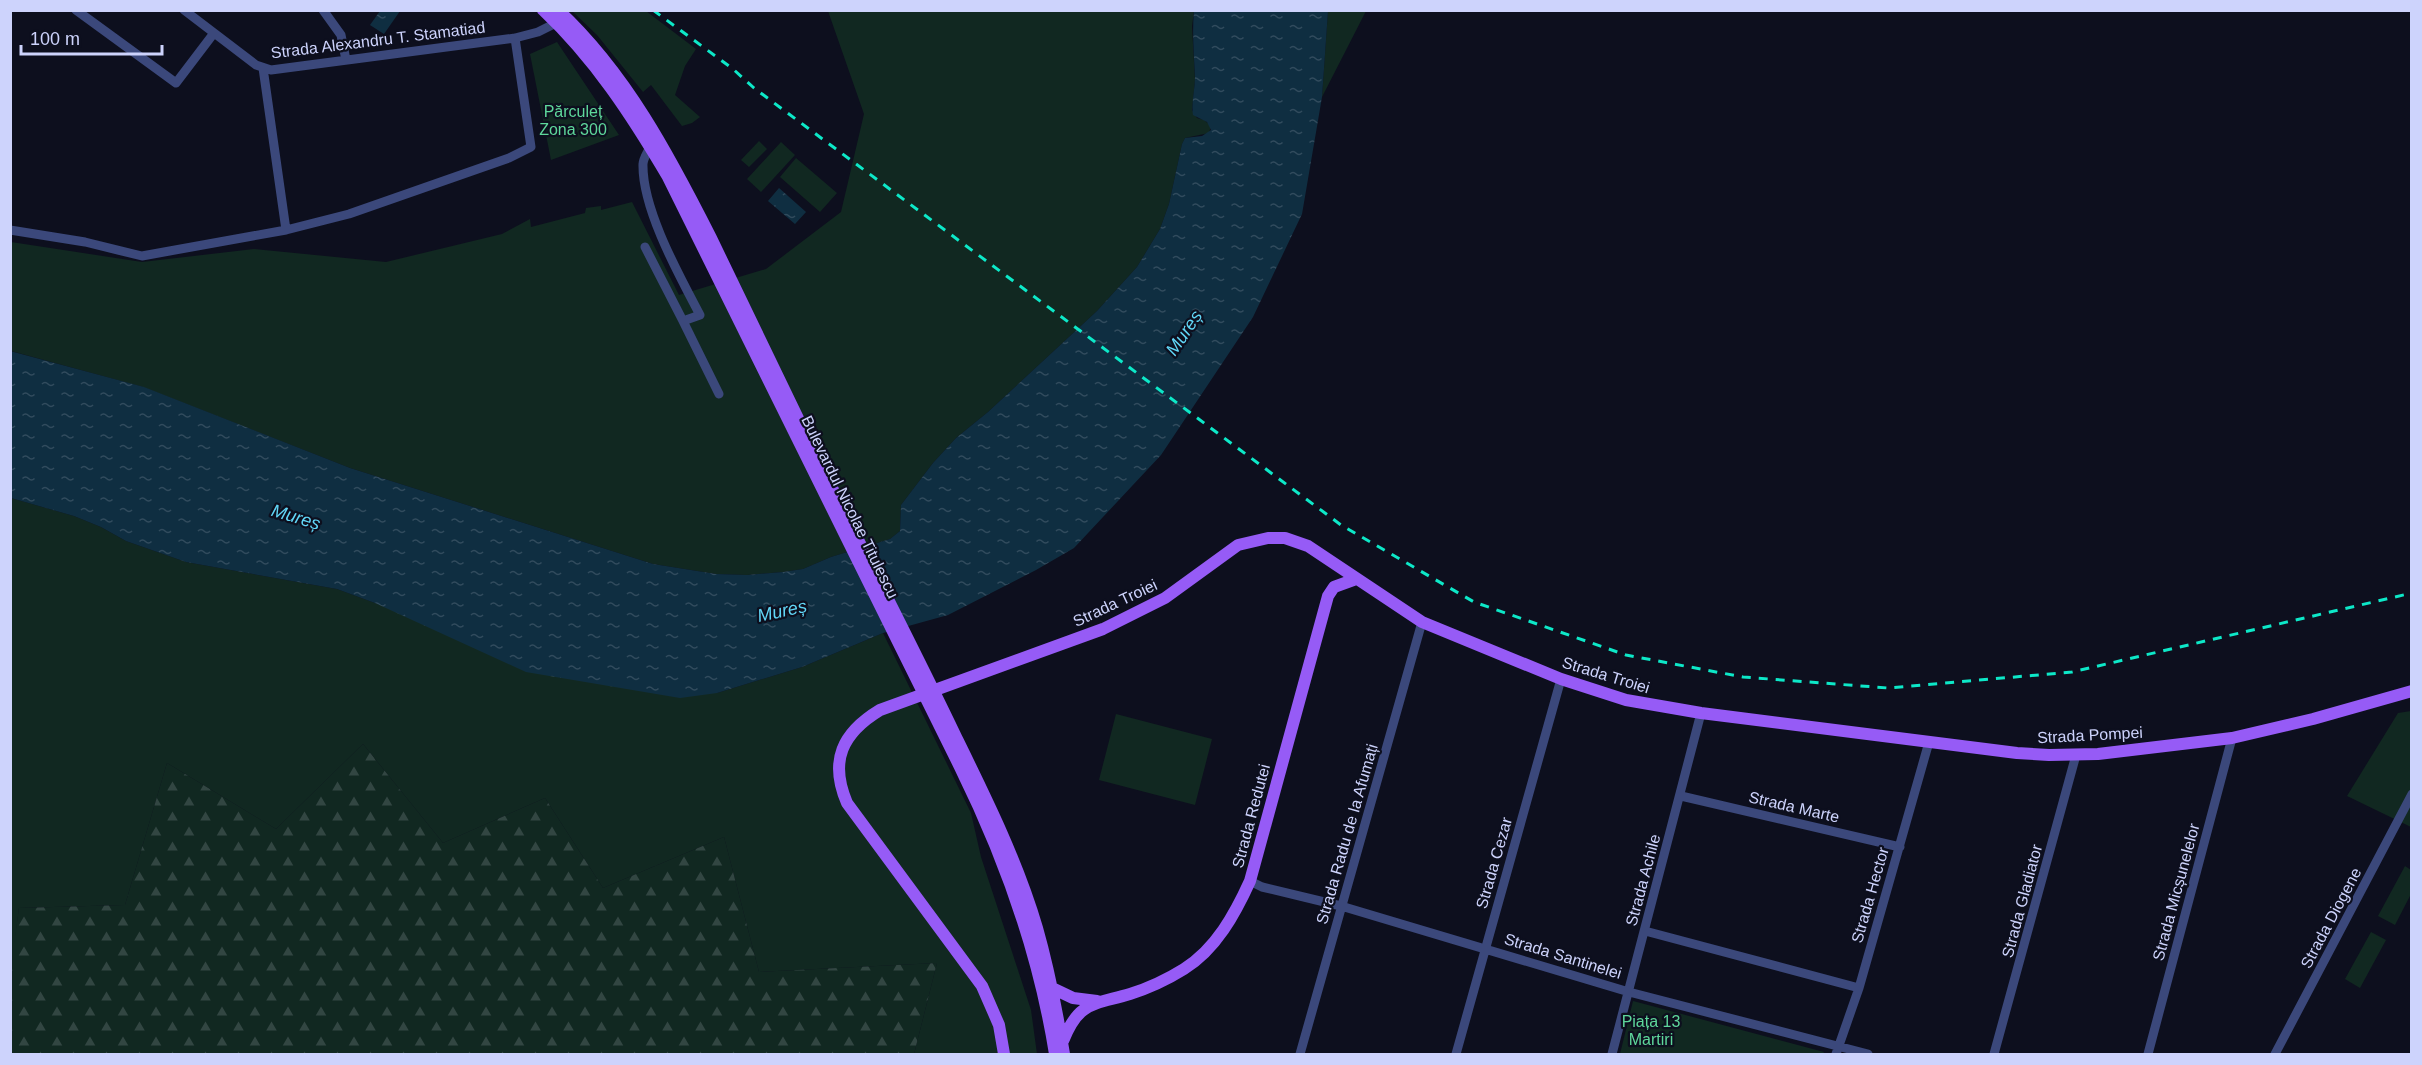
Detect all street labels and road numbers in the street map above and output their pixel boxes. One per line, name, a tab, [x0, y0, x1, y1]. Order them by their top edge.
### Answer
street label: Strada Alexandru T. Stamatiad	[270, 18, 486, 62]
street label: Bulevardul Nicolae Titulescu	[798, 413, 902, 601]
street label: Strada Troiei	[1070, 576, 1160, 630]
street label: Strada Troiei	[1560, 654, 1652, 696]
street label: Strada Pompei	[2037, 724, 2143, 746]
street label: Strada Radu de la Afumați	[1313, 742, 1381, 926]
street label: Strada Redutei	[1229, 762, 1273, 870]
street label: Strada Marte	[1747, 788, 1841, 826]
street label: Strada Cezar	[1473, 815, 1515, 911]
street label: Strada Micșunelelor	[2149, 821, 2203, 962]
street label: Strada Achile	[1623, 832, 1663, 928]
street label: Strada Gladiator	[1999, 842, 2045, 959]
street label: Strada Hector	[1848, 845, 1892, 945]
street label: Strada Diogene	[2297, 865, 2365, 971]
street label: Strada Santinelei	[1502, 930, 1624, 982]

